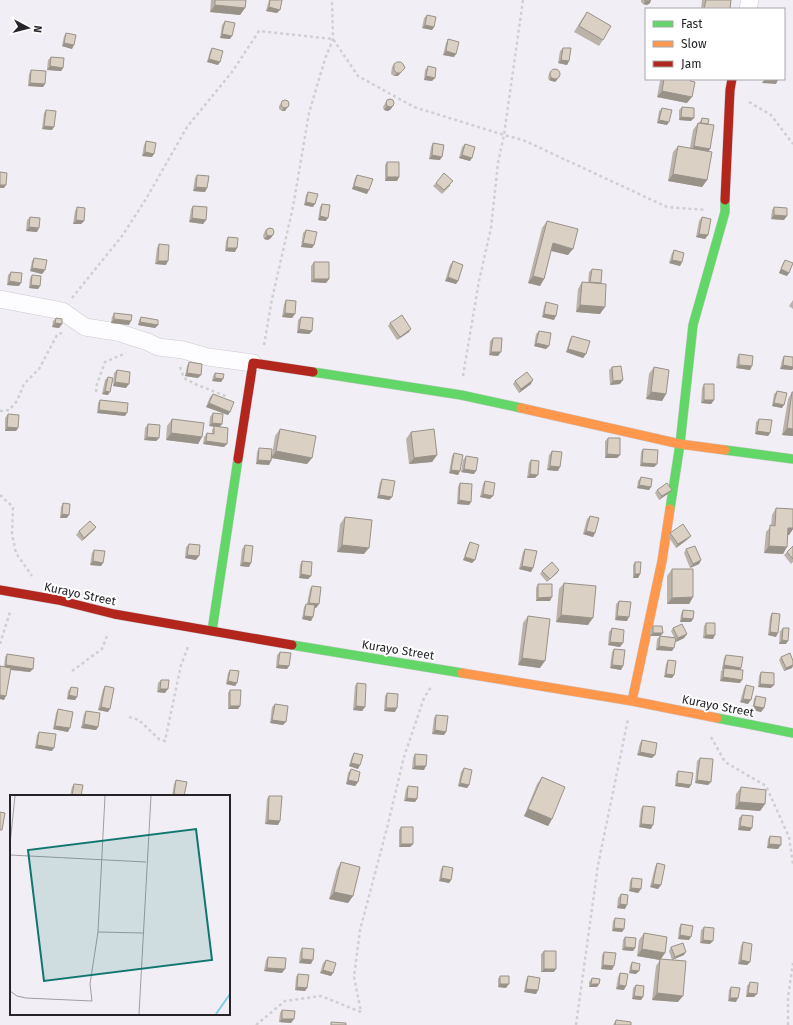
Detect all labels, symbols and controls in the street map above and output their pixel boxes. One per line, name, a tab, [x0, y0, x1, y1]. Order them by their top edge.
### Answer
north arrow	[8, 8, 48, 48]
legend	[645, 8, 785, 80]
text: Fast	[681, 17, 703, 31]
text: N	[31, 25, 44, 34]
text: Slow	[681, 37, 707, 51]
text: Jam	[681, 57, 701, 71]
street label: Kurayo Street	[43, 580, 118, 609]
street label: Kurayo Street	[361, 637, 436, 663]
street label: Kurayo Street	[681, 692, 756, 720]
inset map	[10, 795, 230, 1015]

